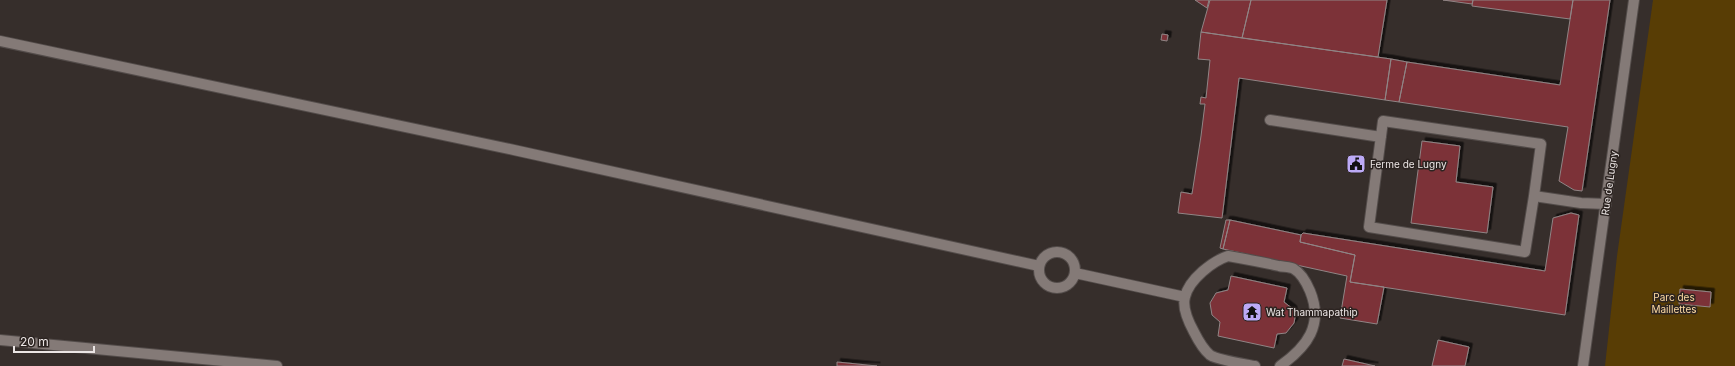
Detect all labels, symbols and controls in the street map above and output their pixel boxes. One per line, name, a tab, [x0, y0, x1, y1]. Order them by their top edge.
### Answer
street label: Rue de Lugny	[1599, 150, 1620, 216]
public building icon: Ferme de Lugny	[1345, 153, 1367, 175]
place label: Ferme de Lugny	[1370, 158, 1447, 170]
park label: Parc des Maillettes	[1651, 291, 1697, 315]
temple icon: Wat Thammapathip	[1241, 301, 1263, 323]
place label: Wat Thammapathip	[1266, 306, 1358, 318]
scale bar	[14, 328, 94, 354]
text: 20 m	[20, 334, 49, 349]

